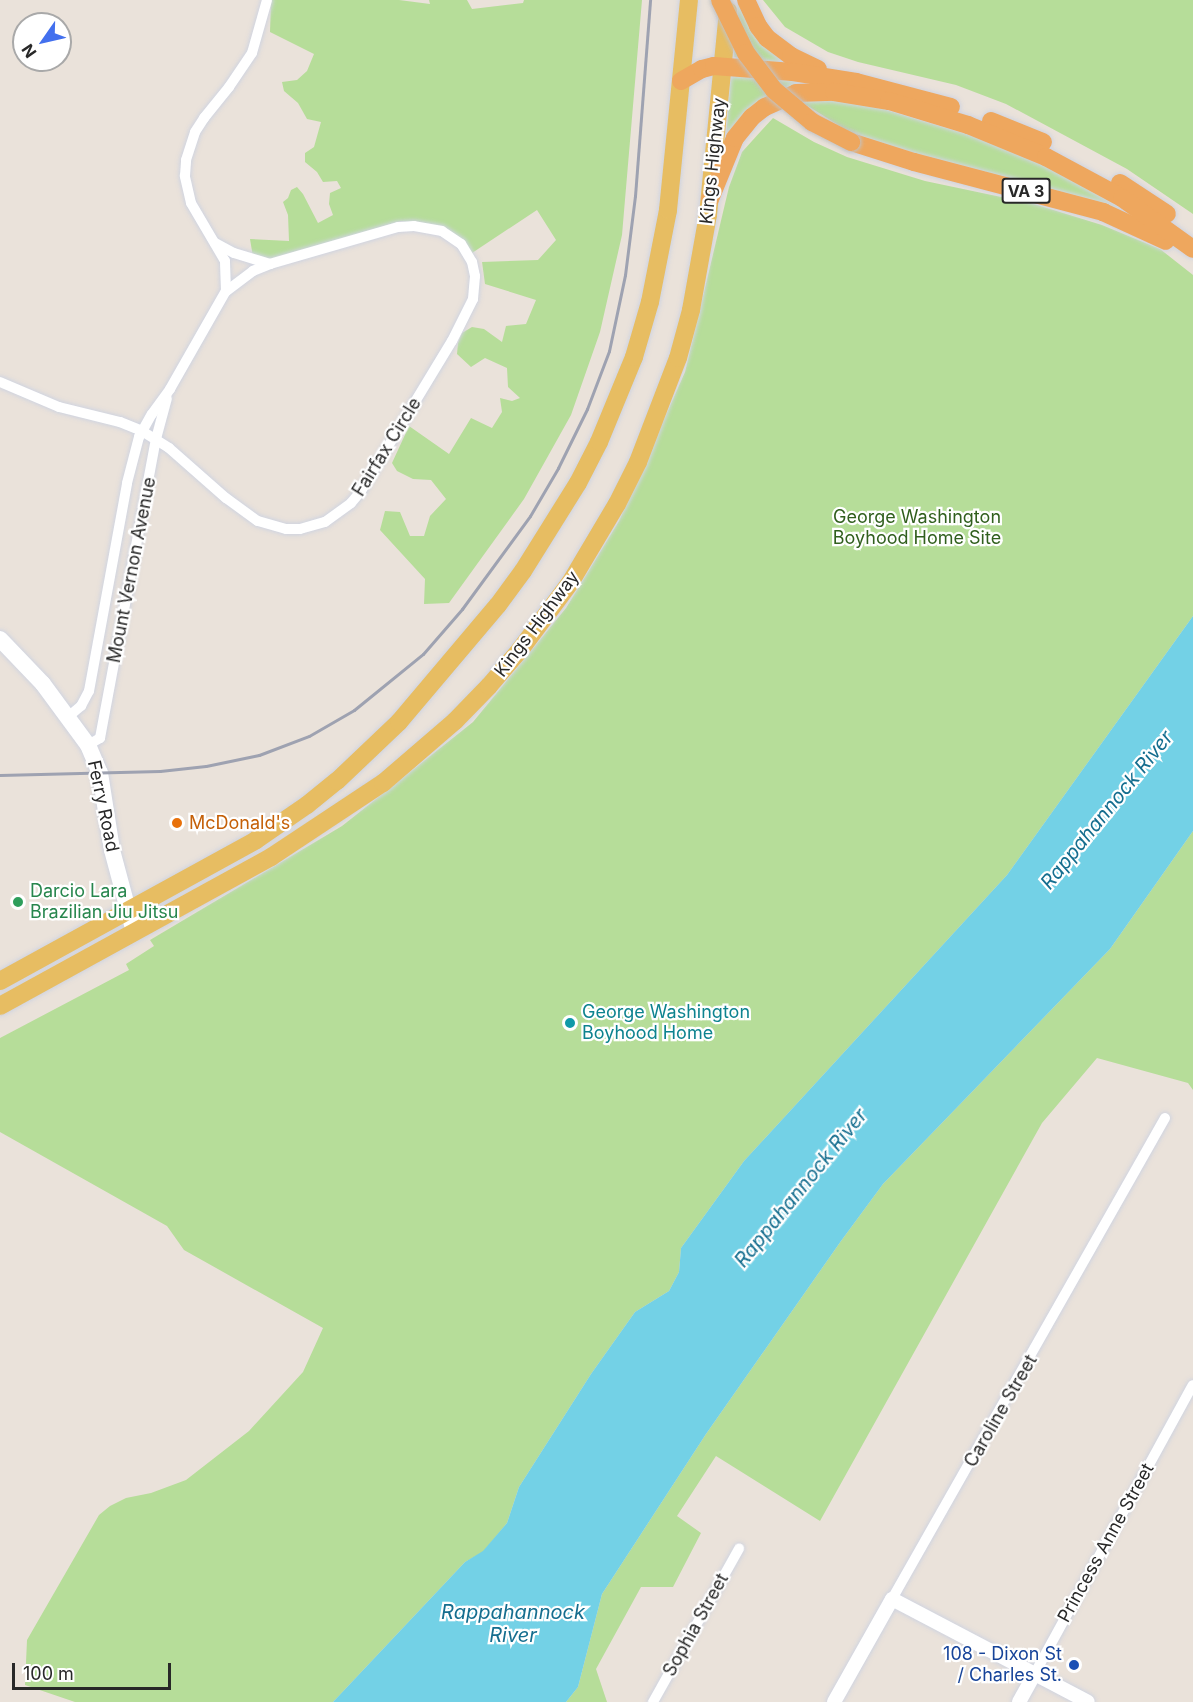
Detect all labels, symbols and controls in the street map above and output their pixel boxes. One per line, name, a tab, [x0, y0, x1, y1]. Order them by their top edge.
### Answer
north arrow	[12, 12, 72, 72]
text: N	[17, 40, 40, 62]
street label: Kings Highway	[696, 97, 730, 225]
road number: VA 3	[1000, 178, 1052, 204]
street label: Fairfax Circle	[348, 394, 426, 500]
street label: Mount Vernon Avenue	[103, 475, 161, 665]
park label: George Washington Boyhood Home Site	[833, 507, 1001, 550]
street label: Kings Highway	[490, 567, 584, 681]
water label: Rappahannock River	[1036, 726, 1178, 894]
street label: Ferry Road	[83, 758, 123, 854]
place label: McDonald's	[189, 812, 290, 834]
marker: McDonald's	[170, 816, 184, 830]
place label: Darcio Lara Brazilian Jiu Jitsu	[30, 881, 178, 924]
marker: Darcio Lara Brazilian Jiu Jitsu	[11, 895, 25, 909]
place label: George Washington Boyhood Home	[582, 1002, 750, 1044]
marker: George Washington Boyhood Home	[563, 1016, 577, 1030]
water label: Rappahannock River	[730, 1104, 872, 1272]
street label: Caroline Street	[960, 1351, 1042, 1471]
street label: Princess Anne Street	[1053, 1460, 1159, 1626]
street label: Sophia Street	[659, 1570, 733, 1680]
water label: Rappahannock River	[441, 1601, 585, 1648]
place label: 108 - Dixon St / Charles St.	[943, 1644, 1062, 1686]
scale bar	[15, 1651, 174, 1689]
marker: 108 - Dixon St / Charles St.	[1067, 1658, 1081, 1672]
text: 100 m	[23, 1663, 74, 1684]

